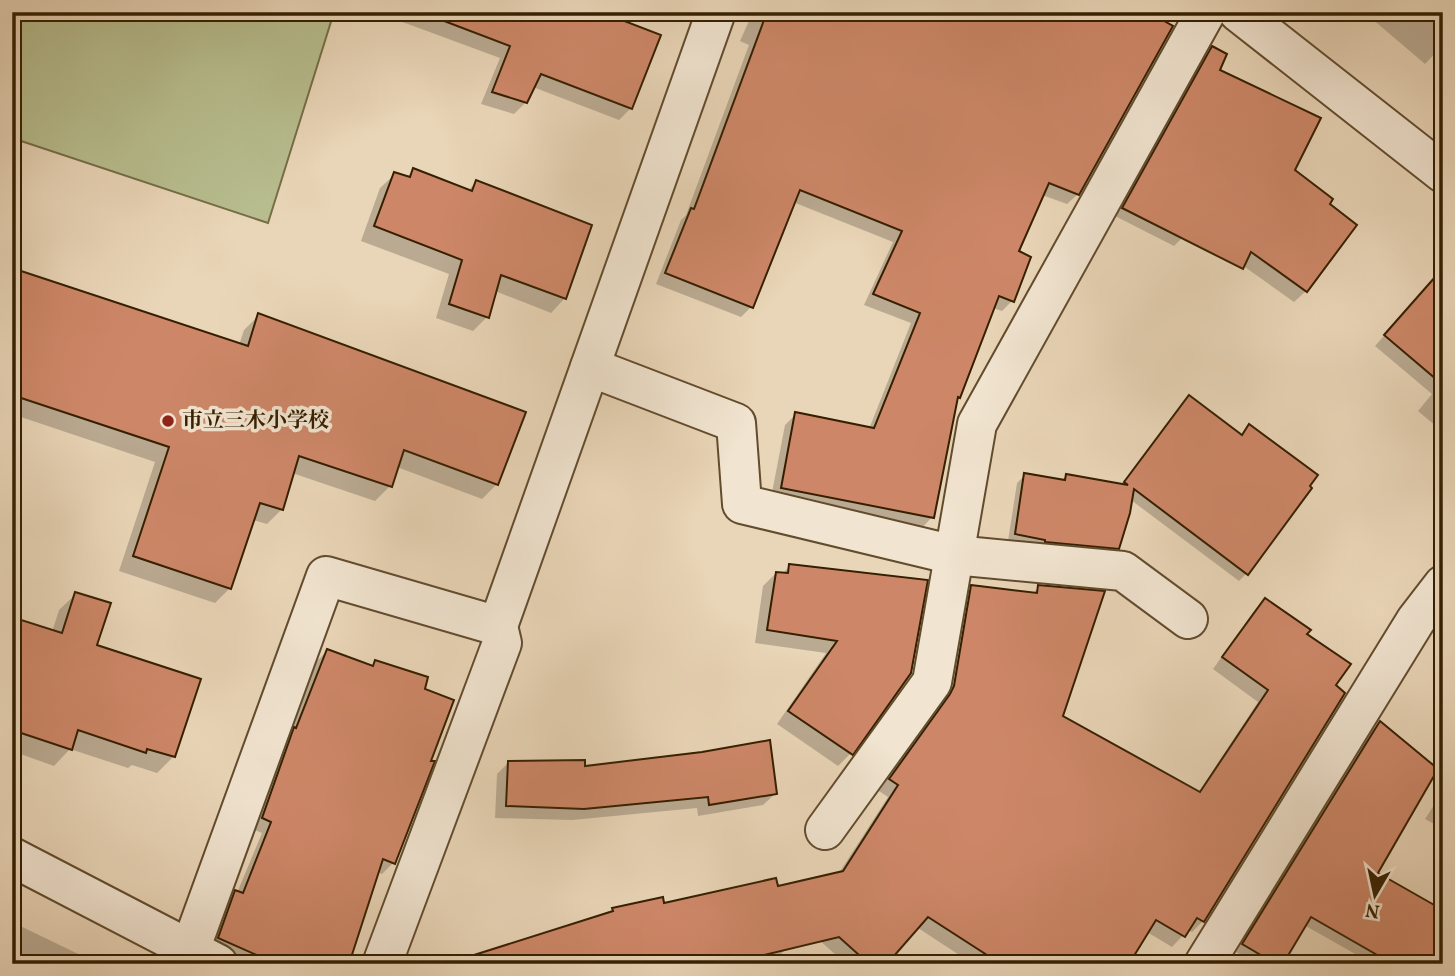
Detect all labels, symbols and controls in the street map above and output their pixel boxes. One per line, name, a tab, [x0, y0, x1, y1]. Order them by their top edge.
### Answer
place label: 市立三木小学校	[182, 407, 329, 436]
marker: 市立三木小学校	[160, 413, 176, 429]
north arrow	[1340, 860, 1410, 930]
text: N	[1364, 896, 1382, 924]

